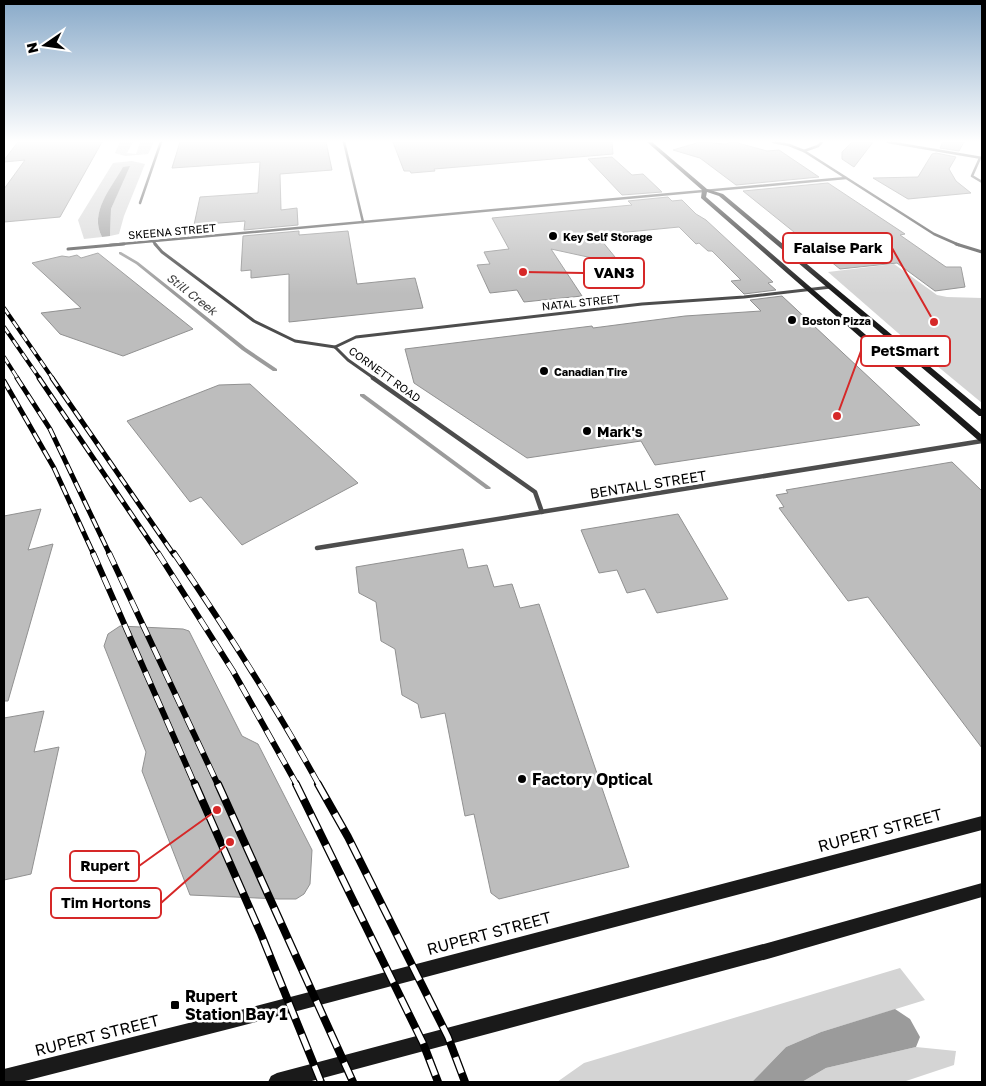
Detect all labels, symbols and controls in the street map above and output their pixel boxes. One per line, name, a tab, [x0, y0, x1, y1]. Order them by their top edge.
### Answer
north arrow	[20, 20, 70, 70]
text: N	[22, 41, 41, 55]
street label: SKEENA STREET	[128, 221, 217, 241]
marker: Key Self Storage	[547, 230, 559, 242]
place label: Key Self Storage	[563, 230, 653, 243]
callout: Falaise Park	[783, 233, 892, 263]
text: Falaise Park	[793, 238, 883, 256]
callout: VAN3	[584, 258, 644, 288]
text: VAN3	[594, 263, 634, 281]
water label: Still Creek	[164, 270, 221, 319]
street label: NATAL STREET	[541, 291, 621, 313]
marker: Boston Pizza	[786, 314, 798, 326]
place label: Boston Pizza	[802, 314, 871, 327]
callout: PetSmart	[861, 336, 950, 366]
text: PetSmart	[871, 341, 939, 359]
street label: CORNETT ROAD	[347, 344, 424, 405]
marker: Canadian Tire	[538, 365, 550, 377]
place label: Canadian Tire	[554, 365, 628, 378]
place label: Mark's	[597, 423, 643, 440]
marker: Mark's	[581, 425, 593, 437]
street label: BENTALL STREET	[588, 466, 708, 502]
place label: Factory Optical	[532, 769, 653, 789]
marker: Factory Optical	[516, 773, 528, 785]
street label: RUPERT STREET	[816, 804, 944, 856]
callout: Rupert	[70, 851, 139, 881]
text: Rupert	[80, 856, 130, 874]
callout: Tim Hortons	[51, 888, 161, 918]
text: Tim Hortons	[61, 893, 151, 911]
street label: RUPERT STREET	[425, 907, 553, 959]
place label: Rupert Station Bay 1	[185, 986, 287, 1024]
marker: Rupert Station Bay 1	[169, 999, 181, 1011]
street label: RUPERT STREET	[33, 1010, 161, 1060]

